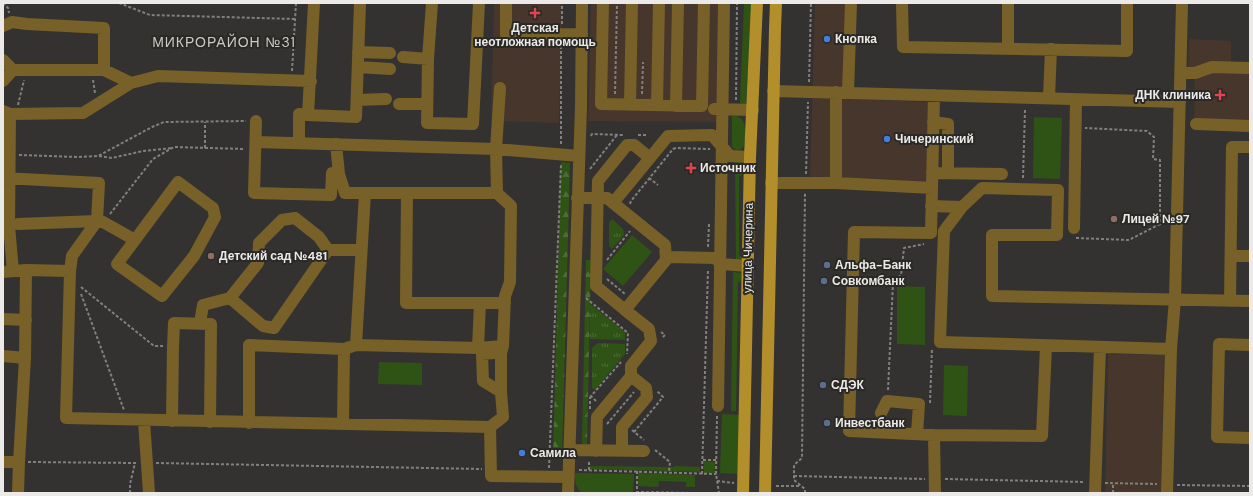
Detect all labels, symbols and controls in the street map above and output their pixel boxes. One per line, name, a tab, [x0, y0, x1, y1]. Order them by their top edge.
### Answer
marker: Детская неотложная помощь	[529, 7, 541, 19]
place label: Детская неотложная помощь	[474, 20, 596, 50]
place label: Кнопка	[835, 31, 877, 47]
district label: МИКРОРАЙОН №31	[152, 33, 296, 51]
marker: Кнопка	[822, 34, 832, 44]
place label: ДНК клиника	[1135, 87, 1211, 103]
marker: ДНК клиника	[1214, 89, 1226, 101]
place label: Чичеринский	[895, 131, 974, 147]
marker: Чичеринский	[882, 134, 892, 144]
place label: Источник	[700, 160, 757, 176]
marker: Источник	[685, 162, 697, 174]
street label: улица Чичерина	[739, 202, 757, 293]
place label: Лицей №97	[1122, 211, 1190, 227]
marker: Лицей №97	[1109, 214, 1119, 224]
place label: Детский сад №481	[219, 248, 327, 264]
marker: Детский сад №481	[206, 251, 216, 261]
place label: Альфа-Банк	[835, 257, 912, 273]
marker: Альфа-Банк	[822, 260, 832, 270]
place label: Совкомбанк	[832, 273, 905, 289]
marker: Совкомбанк	[819, 276, 829, 286]
place label: СДЭК	[831, 377, 865, 393]
marker: СДЭК	[818, 380, 828, 390]
place label: Инвестбанк	[835, 415, 905, 431]
marker: Инвестбанк	[822, 418, 832, 428]
place label: Самила	[530, 445, 576, 461]
marker: Самила	[517, 448, 527, 458]

